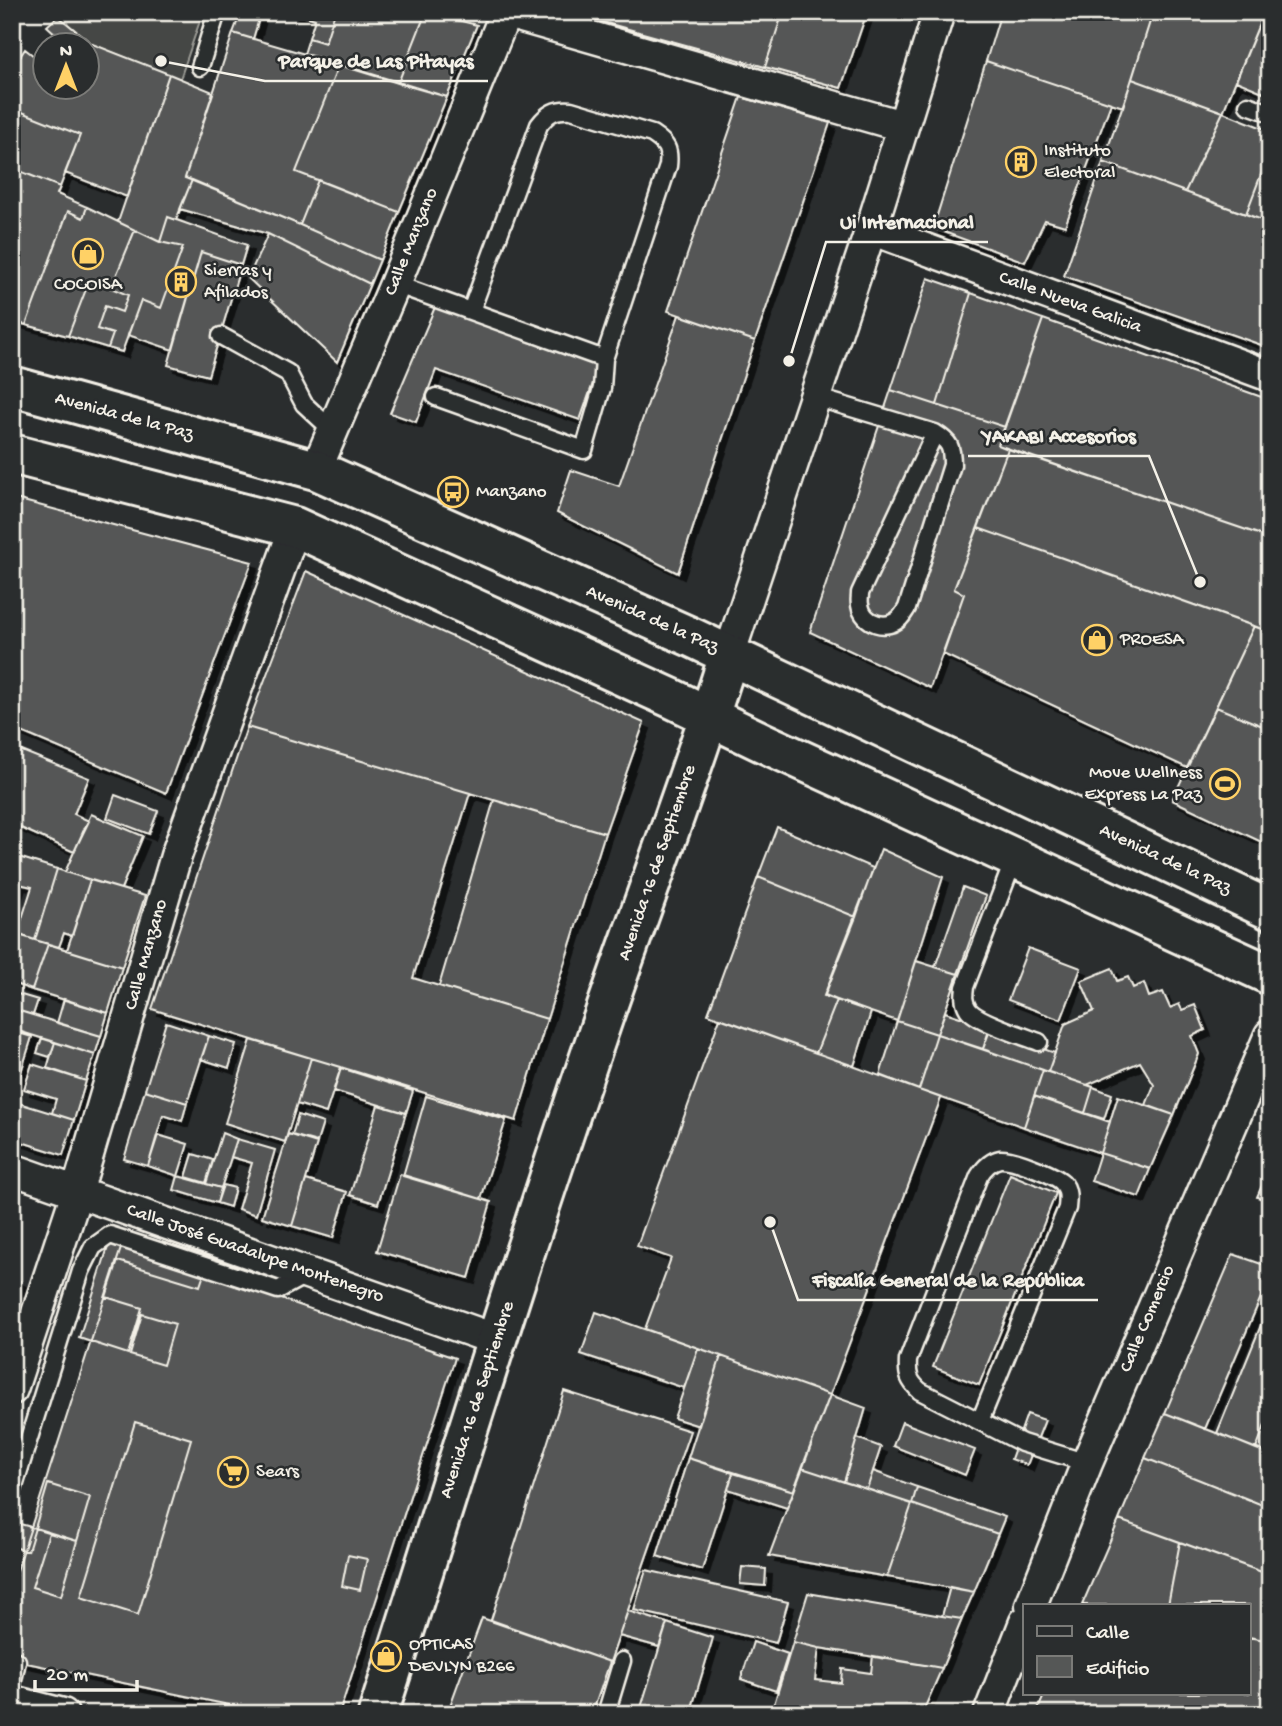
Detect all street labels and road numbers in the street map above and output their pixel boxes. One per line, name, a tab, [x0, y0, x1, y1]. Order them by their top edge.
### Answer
street label: Calle Manzano	[380, 185, 444, 299]
street label: Calle Nueva Galicia	[996, 267, 1146, 340]
street label: Avenida de la Paz	[52, 387, 197, 447]
street label: Avenida de la Paz	[582, 580, 722, 660]
street label: Avenida 16 de Septiembre	[614, 762, 702, 964]
street label: Avenida de la Paz	[1095, 819, 1235, 901]
street label: Calle Manzano	[120, 897, 174, 1013]
street label: Calle José Guadalupe Montenegro	[123, 1199, 387, 1309]
street label: Calle Comercio	[1115, 1262, 1181, 1376]
street label: Avenida 16 de Septiembre	[435, 1298, 521, 1501]

